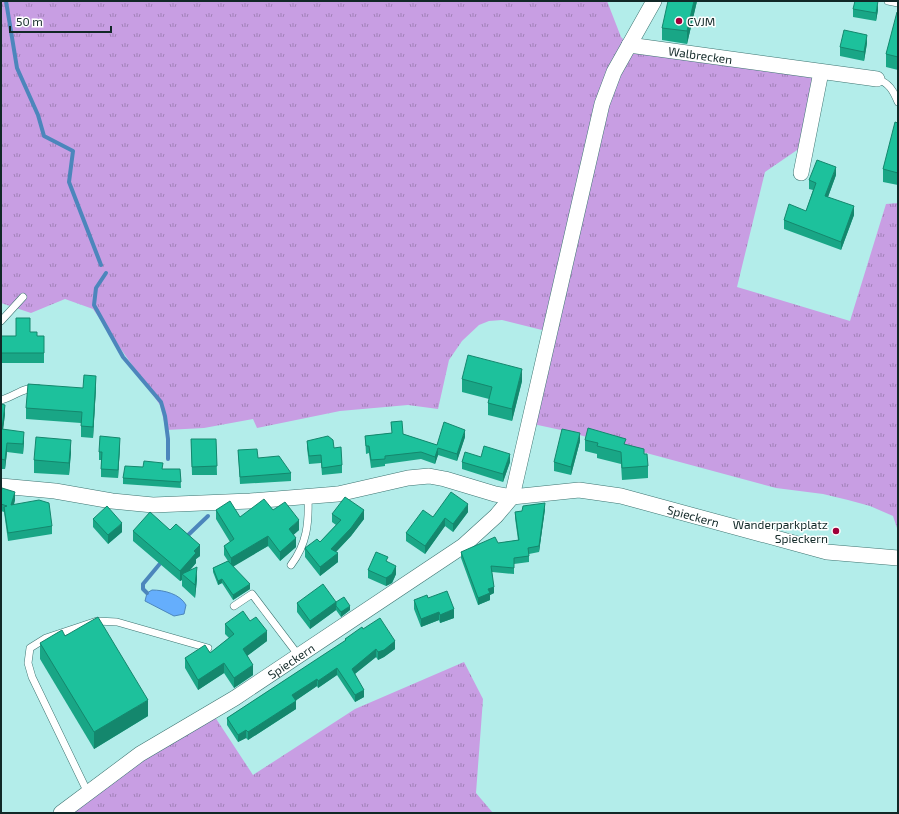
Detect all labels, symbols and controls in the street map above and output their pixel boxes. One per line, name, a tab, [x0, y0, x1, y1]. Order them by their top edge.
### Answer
scale bar	[10, 8, 111, 34]
text: 50 m	[16, 14, 43, 28]
place label: CVJM	[687, 14, 715, 28]
marker: CVJM	[674, 16, 684, 26]
street label: Walbrecken	[667, 43, 733, 66]
street label: Spieckern	[666, 502, 721, 529]
place label: Wanderparkplatz Spieckern	[733, 517, 828, 545]
marker: Wanderparkplatz Spieckern	[831, 526, 841, 536]
street label: Spieckern	[265, 640, 317, 681]

